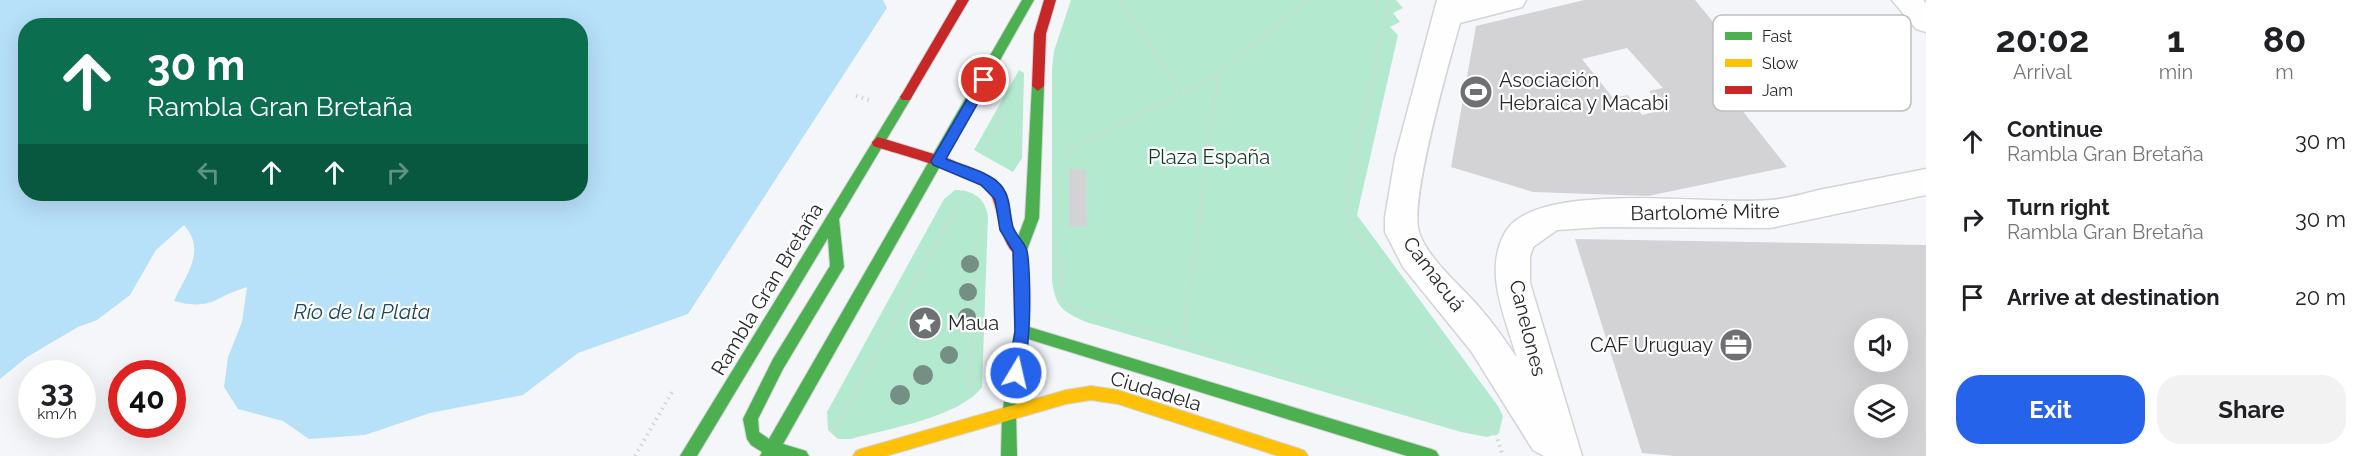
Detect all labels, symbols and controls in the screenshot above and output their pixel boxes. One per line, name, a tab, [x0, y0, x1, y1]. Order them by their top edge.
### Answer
legend	[1713, 15, 1911, 111]
text: 20:02	[1996, 18, 2089, 60]
text: 1	[2167, 18, 2185, 60]
text: 80	[2263, 18, 2306, 60]
text: Fast	[1762, 27, 1793, 46]
text: 30 m	[147, 41, 245, 90]
icon: ahead	[48, 42, 126, 120]
pin	[958, 54, 1009, 105]
text: Slow	[1762, 54, 1798, 73]
text: Arrival	[2013, 60, 2072, 84]
text: min	[2159, 60, 2193, 84]
text: m	[2275, 60, 2294, 84]
icon: arrive	[967, 63, 1000, 96]
place label: Asociación Hebraica y Macabi	[1499, 68, 1669, 115]
sports icon: Asociación Hebraica y Macabi	[1458, 74, 1494, 110]
text: Jam	[1762, 81, 1793, 100]
text: Rambla Gran Bretaña	[147, 91, 413, 122]
text: Continue	[2007, 116, 2103, 142]
icon: ahead	[1956, 125, 1989, 158]
text: 30 m	[2295, 128, 2346, 154]
text: Rambla Gran Bretaña	[2007, 142, 2204, 166]
park label: Plaza España	[1148, 145, 1270, 169]
icon: left	[192, 156, 225, 189]
icon: ahead	[255, 156, 288, 189]
icon: ahead	[318, 156, 351, 189]
icon: right	[381, 156, 414, 189]
text: Turn right	[2007, 194, 2110, 220]
street label: Rambla Gran Bretaña	[706, 198, 828, 380]
street label: Bartolomé Mitre	[1630, 199, 1780, 225]
icon: right	[1956, 203, 1989, 236]
text: 30 m	[2295, 206, 2346, 232]
text: Rambla Gran Bretaña	[2007, 220, 2204, 244]
street label: Camacuá	[1398, 232, 1470, 316]
street label: Canelones	[1504, 277, 1552, 379]
icon: arrive	[1956, 281, 1989, 314]
text: Arrive at destination	[2007, 284, 2220, 310]
text: 20 m	[2295, 284, 2346, 310]
water label: Río de la Plata	[294, 299, 430, 324]
place icon: Maua	[907, 305, 943, 341]
place label: Maua	[948, 311, 999, 335]
map controls	[1854, 318, 1908, 438]
button: sound	[1854, 318, 1908, 372]
office icon: CAF Uruguay	[1718, 327, 1754, 363]
place label: CAF Uruguay	[1590, 333, 1713, 357]
position arrow	[984, 341, 1048, 405]
speed limit sign: 40	[108, 360, 186, 438]
street label: Ciudadela	[1108, 366, 1204, 416]
text: 33	[40, 374, 74, 409]
button: Exit	[1956, 375, 2145, 444]
button: Share	[2157, 375, 2346, 444]
button: layers	[1854, 384, 1908, 438]
text: km/h	[37, 405, 77, 423]

